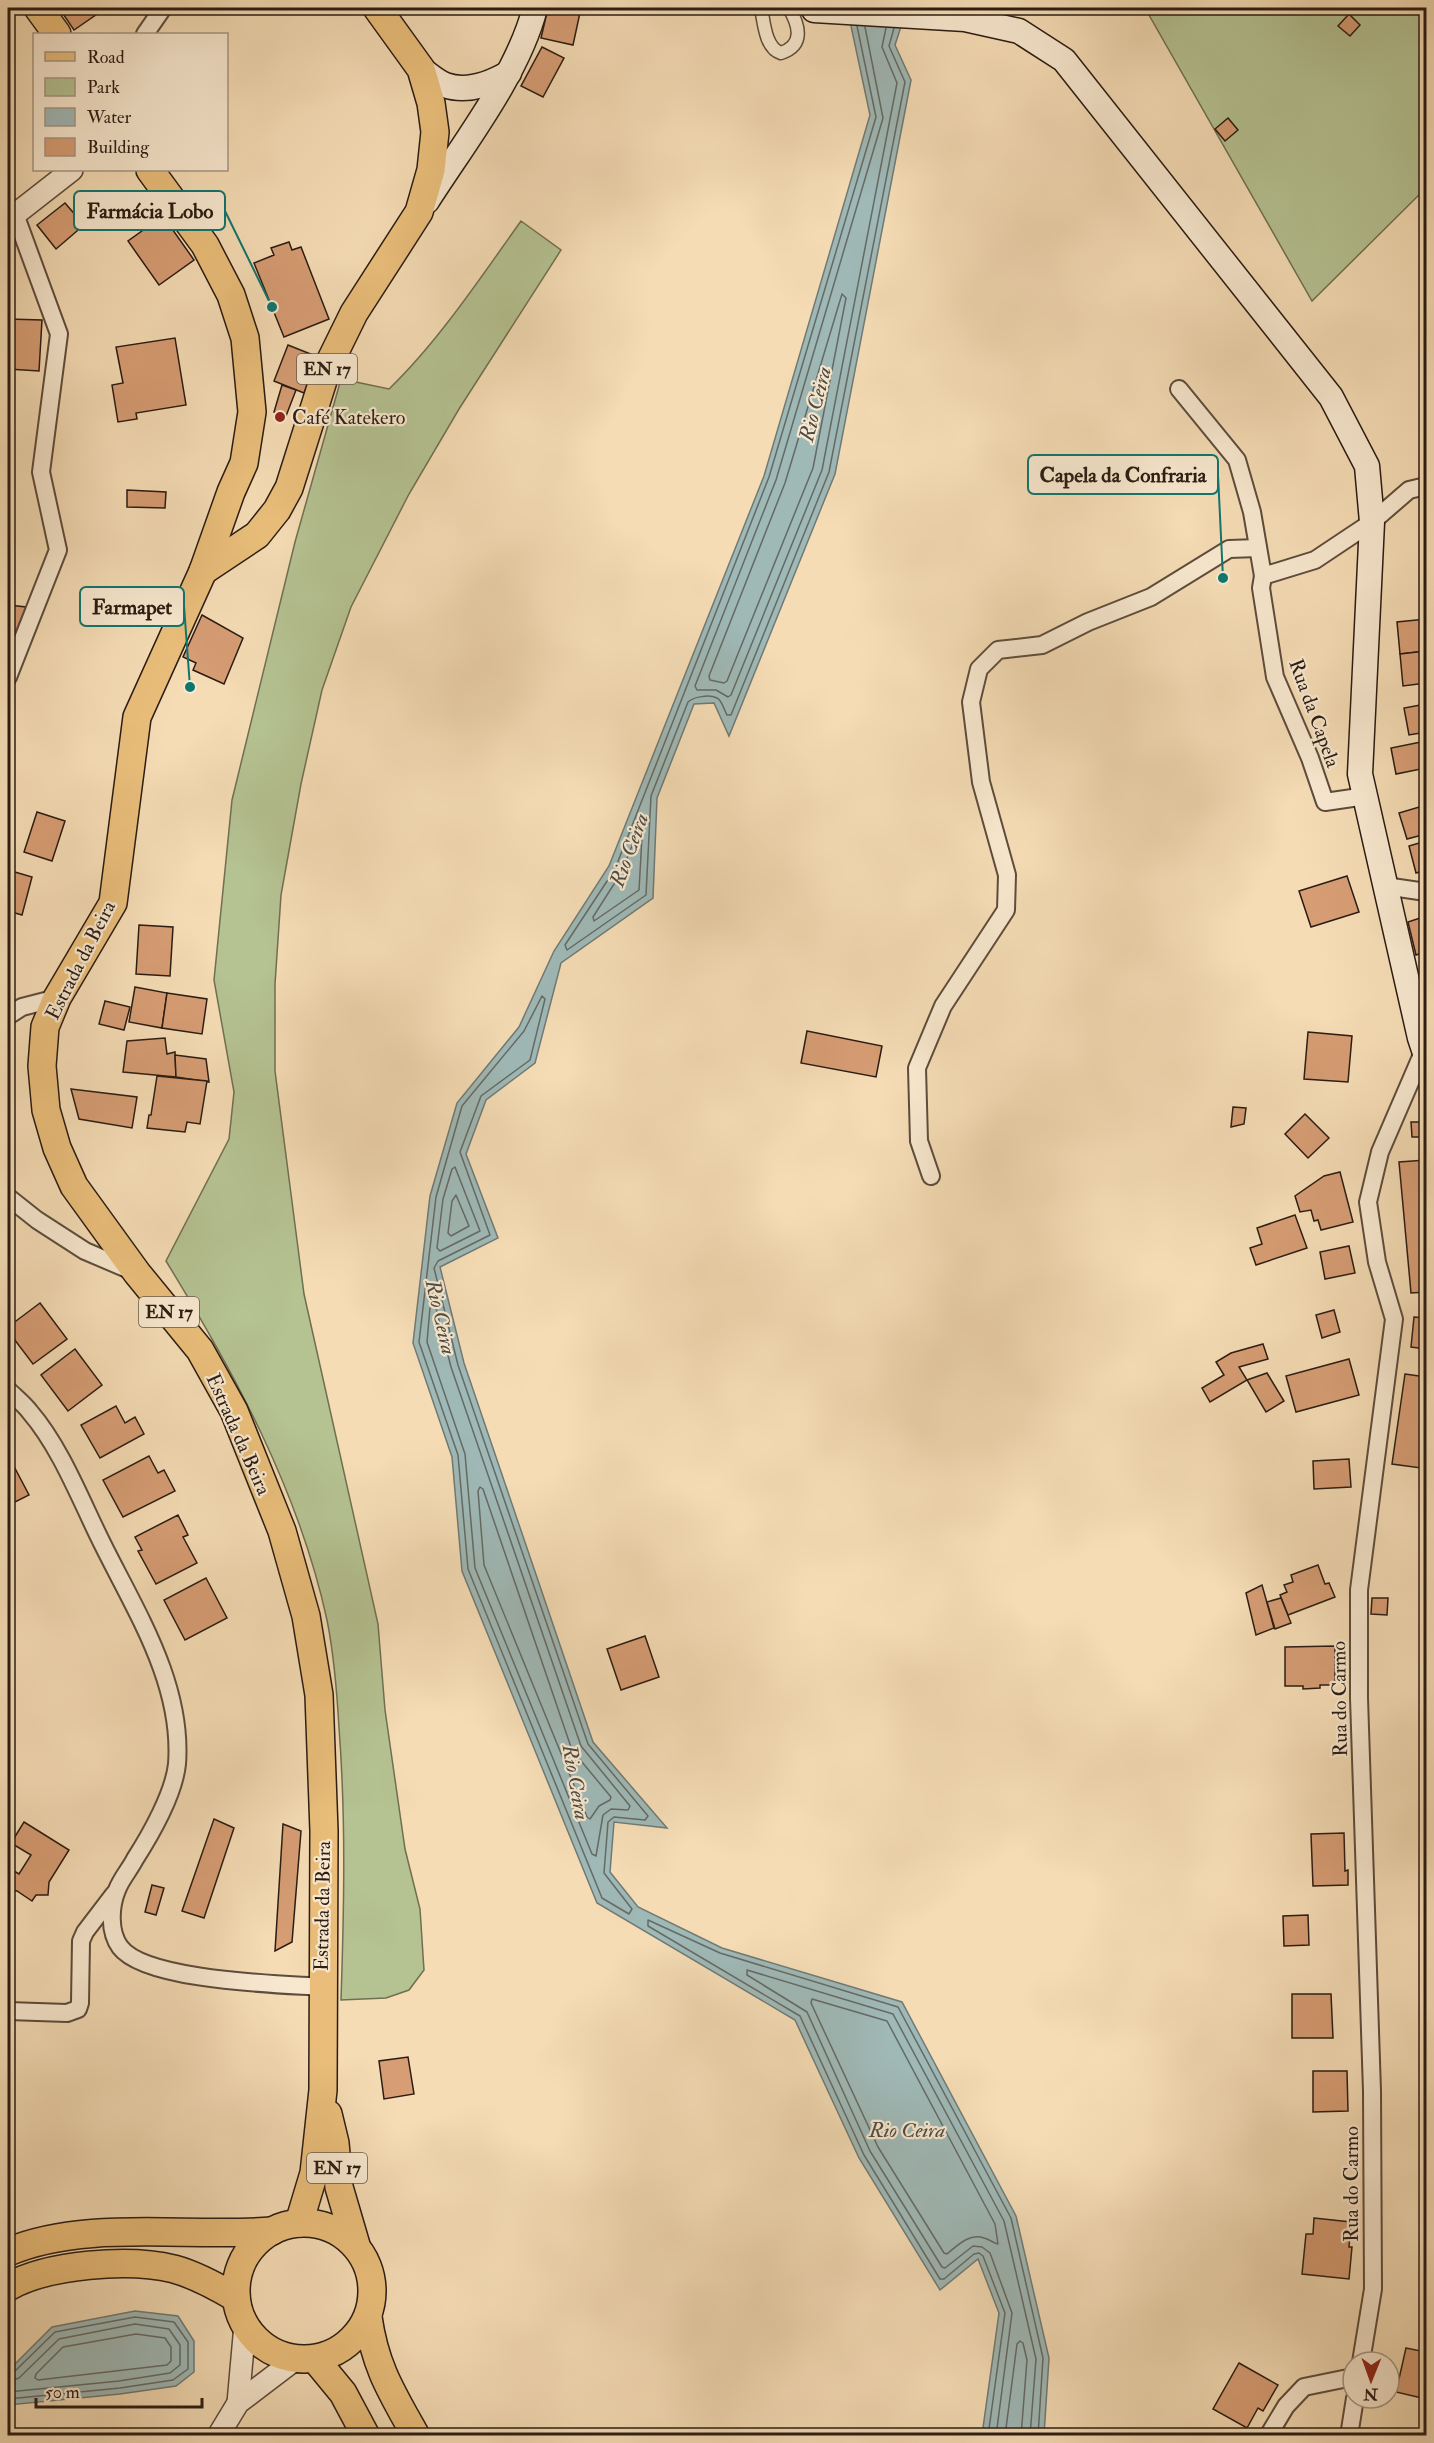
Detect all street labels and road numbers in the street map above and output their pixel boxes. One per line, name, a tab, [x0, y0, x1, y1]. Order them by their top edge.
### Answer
road number: EN 17	[297, 354, 357, 384]
street label: Rua da Capela	[1282, 655, 1346, 772]
street label: Estrada da Beira	[40, 896, 122, 1024]
road number: EN 17	[139, 1297, 199, 1327]
street label: Estrada da Beira	[201, 1370, 277, 1500]
street label: Rua do Carmo	[1326, 1641, 1353, 1757]
street label: Estrada da Beira	[309, 1840, 336, 1971]
street label: Rua do Carmo	[1339, 2126, 1364, 2242]
road number: EN 17	[307, 2153, 367, 2183]

